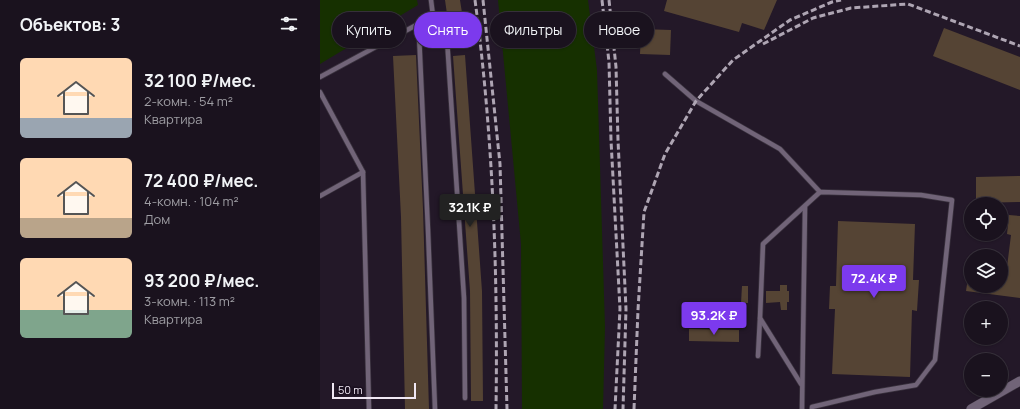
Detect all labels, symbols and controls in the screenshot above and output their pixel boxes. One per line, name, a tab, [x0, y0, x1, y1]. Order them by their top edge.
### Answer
chip: Купить	[332, 12, 406, 48]
chip: Снять	[414, 12, 482, 48]
chip: Фильтры	[490, 12, 576, 48]
chip: Новое	[584, 12, 654, 48]
text: Объектов: 3	[20, 13, 120, 36]
icon: filters	[278, 13, 300, 35]
text: 32 100 ₽/мес.	[144, 69, 256, 92]
icon: home	[52, 74, 100, 122]
text: 2-комн. · 54 m²	[144, 92, 233, 110]
text: Квартира	[144, 110, 203, 128]
text: 72 400 ₽/мес.	[144, 169, 258, 192]
icon: home	[52, 174, 100, 222]
text: 4-комн. · 104 m²	[144, 192, 239, 210]
pin: 32.1K ₽	[433, 194, 507, 228]
map controls	[964, 197, 1008, 397]
button: locate	[964, 197, 1008, 241]
text: 32.1K ₽	[448, 198, 492, 216]
text: Дом	[144, 210, 170, 228]
button: layers	[964, 249, 1008, 293]
pin: 72.4K ₽	[837, 265, 911, 299]
text: 93 200 ₽/мес.	[144, 269, 259, 292]
text: 72.4K ₽	[851, 269, 897, 287]
icon: home	[52, 274, 100, 322]
text: 3-комн. · 113 m²	[144, 292, 235, 310]
button: +	[964, 301, 1008, 345]
pin: 93.2K ₽	[677, 302, 751, 336]
text: 93.2K ₽	[691, 306, 737, 324]
text: Квартира	[144, 310, 203, 328]
button: −	[964, 353, 1008, 397]
scale bar	[332, 381, 416, 400]
text: 50 m	[338, 382, 363, 397]

